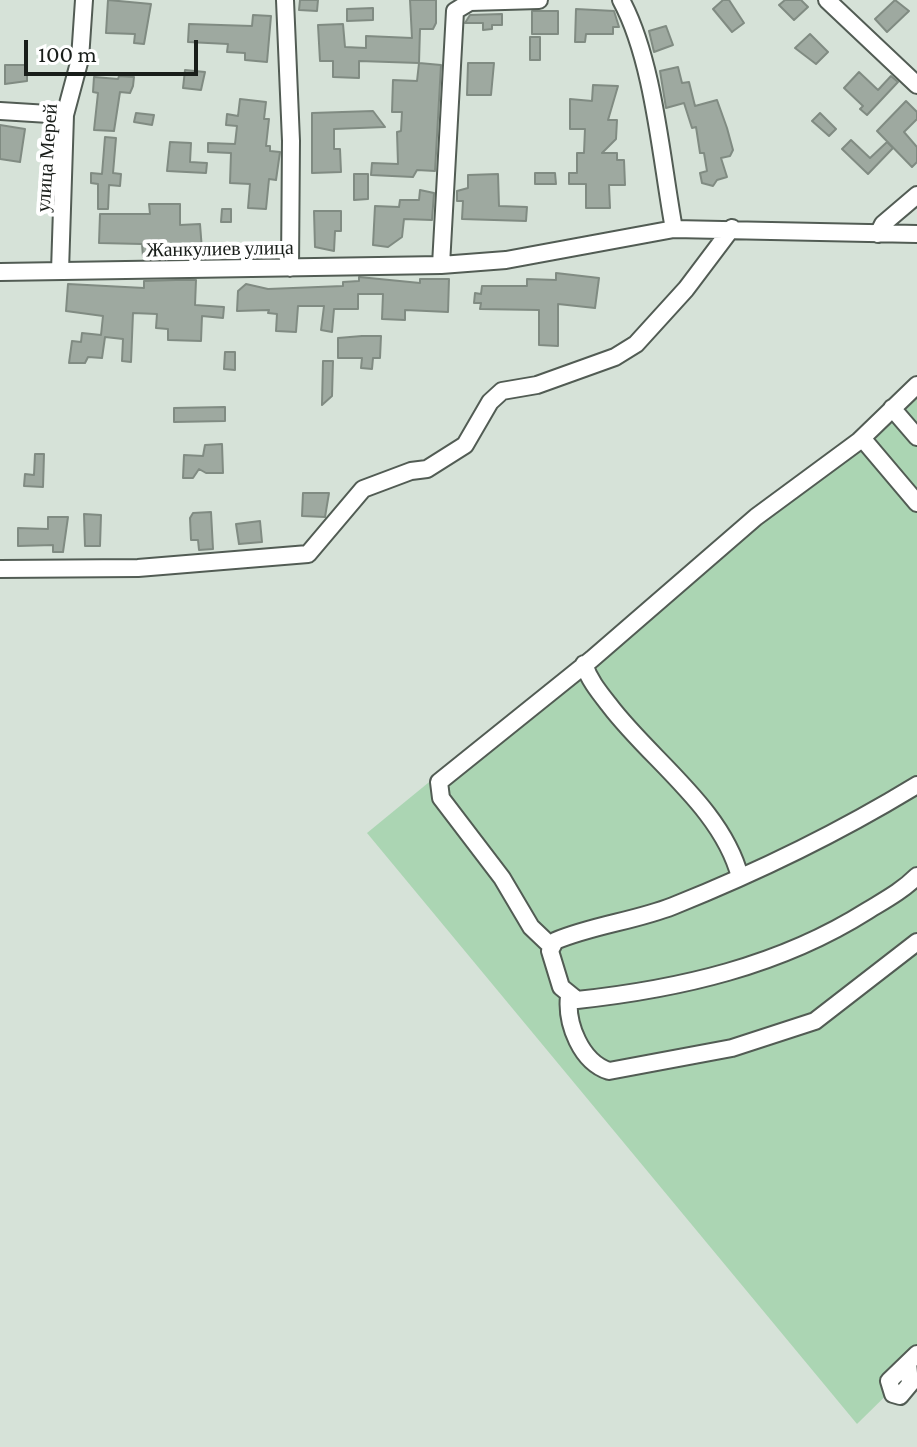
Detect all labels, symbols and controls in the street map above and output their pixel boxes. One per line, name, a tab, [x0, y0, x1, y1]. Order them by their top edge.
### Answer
scale bar	[28, 24, 202, 74]
text: 100 m	[38, 40, 97, 67]
street label: улица Мерей	[31, 103, 63, 213]
street label: Жанкулиев улица	[146, 236, 294, 262]

